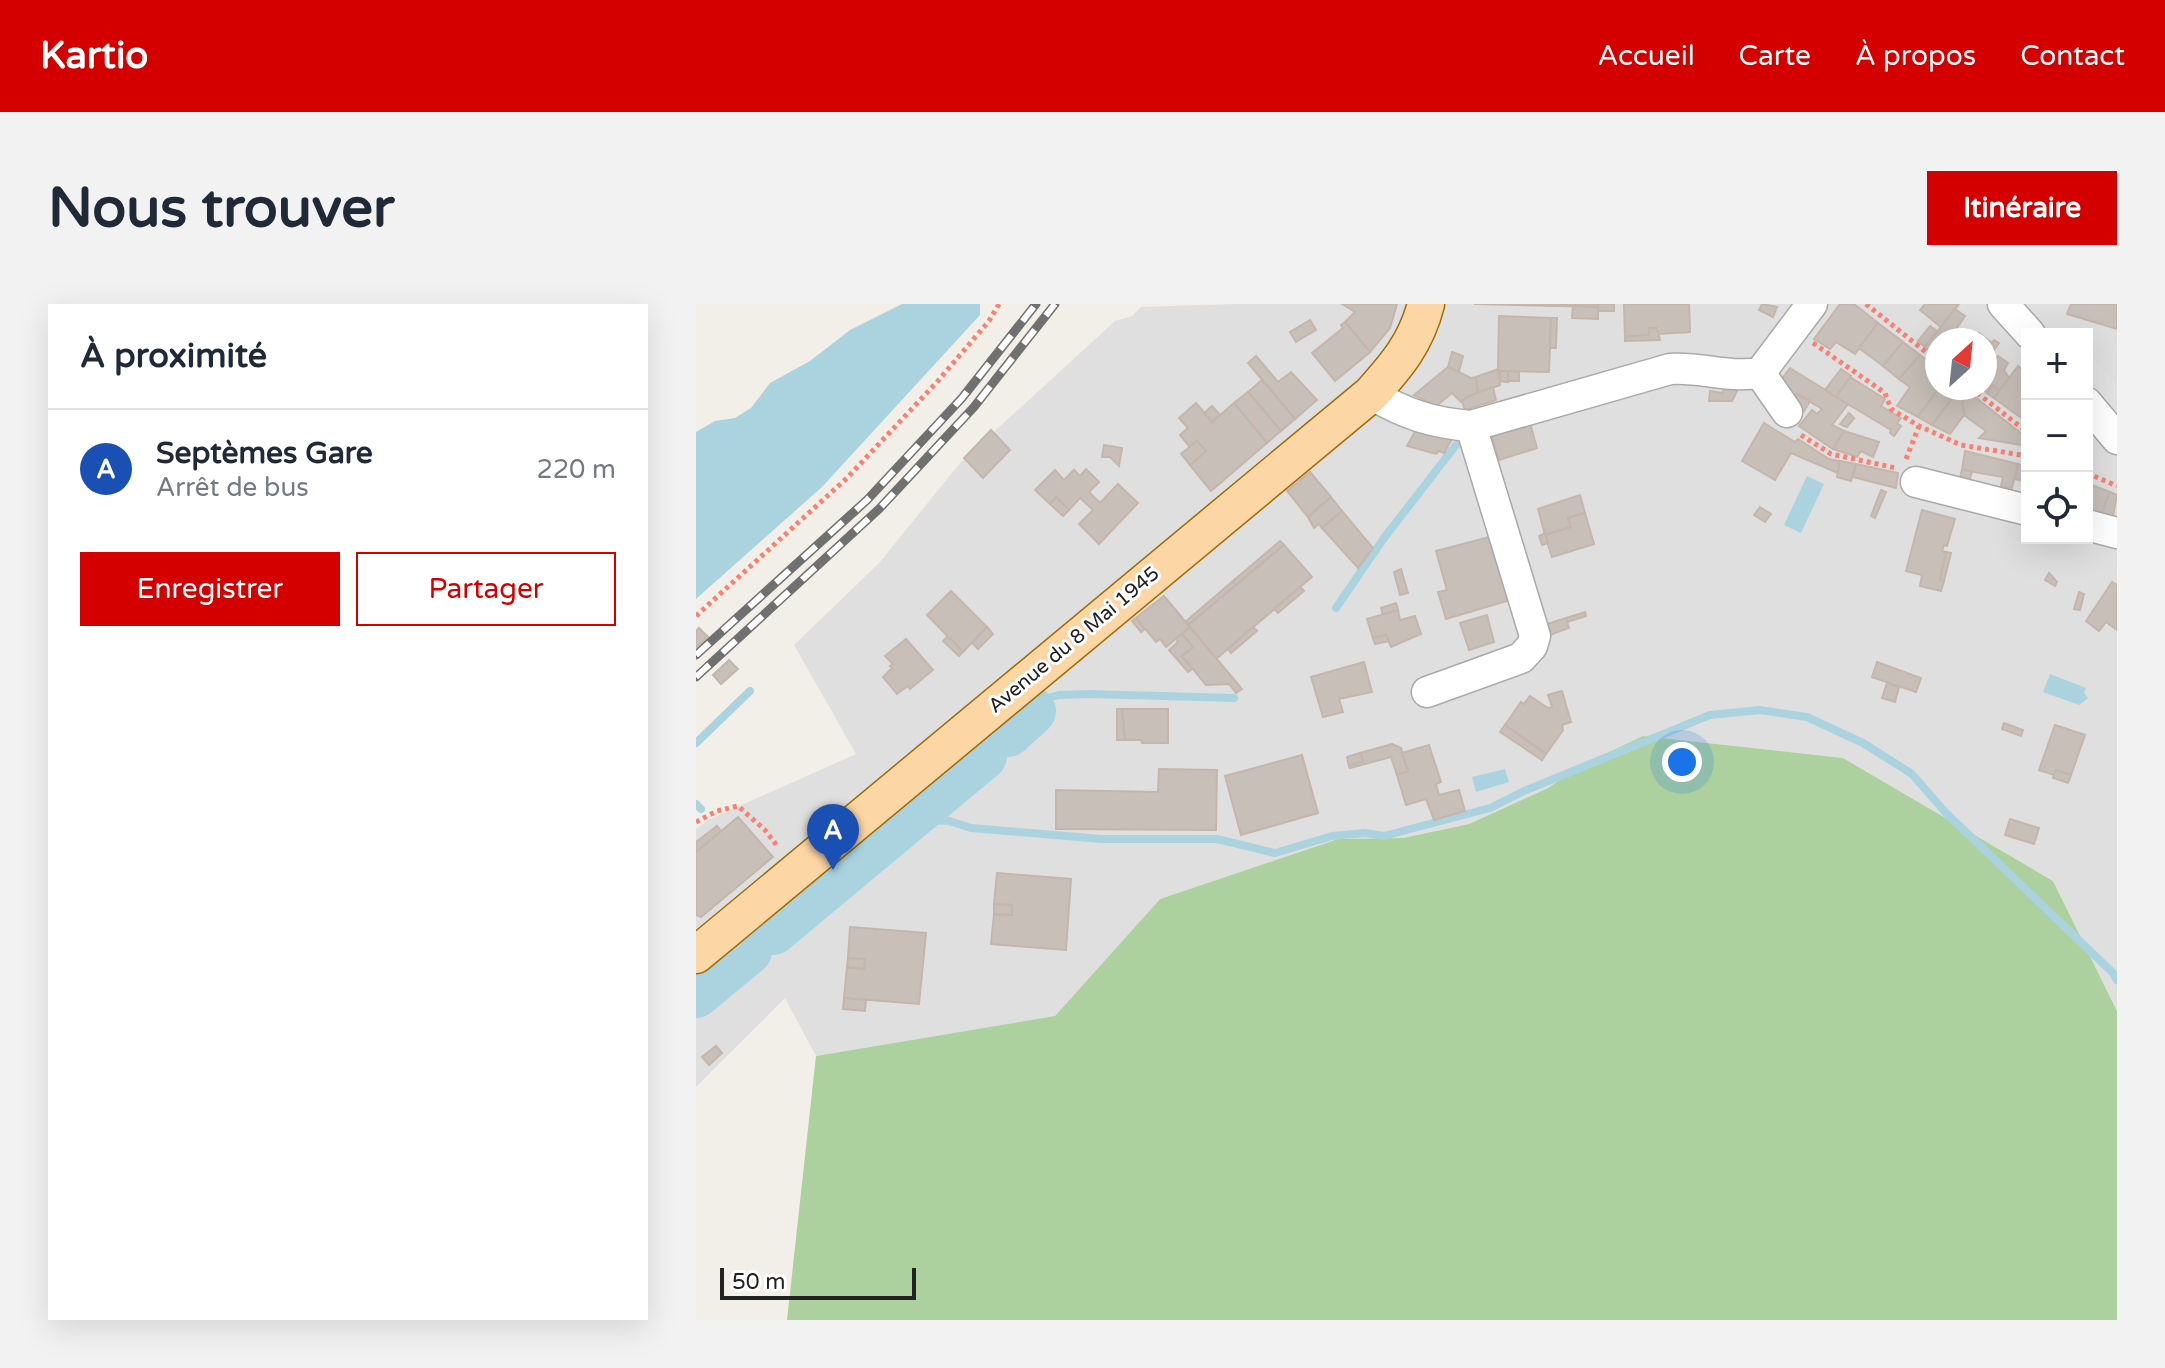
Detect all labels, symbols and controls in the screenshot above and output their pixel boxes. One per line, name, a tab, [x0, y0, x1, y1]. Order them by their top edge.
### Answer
text: Kartio	[40, 33, 148, 79]
text: Accueil	[1597, 39, 1695, 73]
text: Carte	[1739, 39, 1811, 73]
text: À propos	[1855, 39, 1976, 73]
text: Contact	[2020, 39, 2125, 73]
button: Itinéraire	[1927, 171, 2117, 245]
text: Nous trouver	[48, 175, 394, 242]
north arrow	[1925, 328, 1997, 400]
map controls	[2021, 328, 2093, 544]
button: +	[2021, 328, 2093, 400]
text: À proximité	[80, 336, 267, 377]
button: −	[2021, 400, 2093, 472]
text: Septèmes Gare	[156, 435, 373, 472]
text: A	[96, 454, 116, 485]
text: 220 m	[536, 454, 616, 485]
text: Arrêt de bus	[156, 472, 309, 503]
button: locate	[2021, 472, 2093, 544]
button: Enregistrer	[80, 552, 340, 626]
button: Partager	[356, 552, 616, 626]
street label: Avenue du 8 Mai 1945	[984, 562, 1164, 718]
your location	[1662, 742, 1702, 782]
pin: A	[807, 804, 859, 870]
scale bar	[720, 1264, 916, 1300]
text: 50 m	[732, 1269, 786, 1295]

